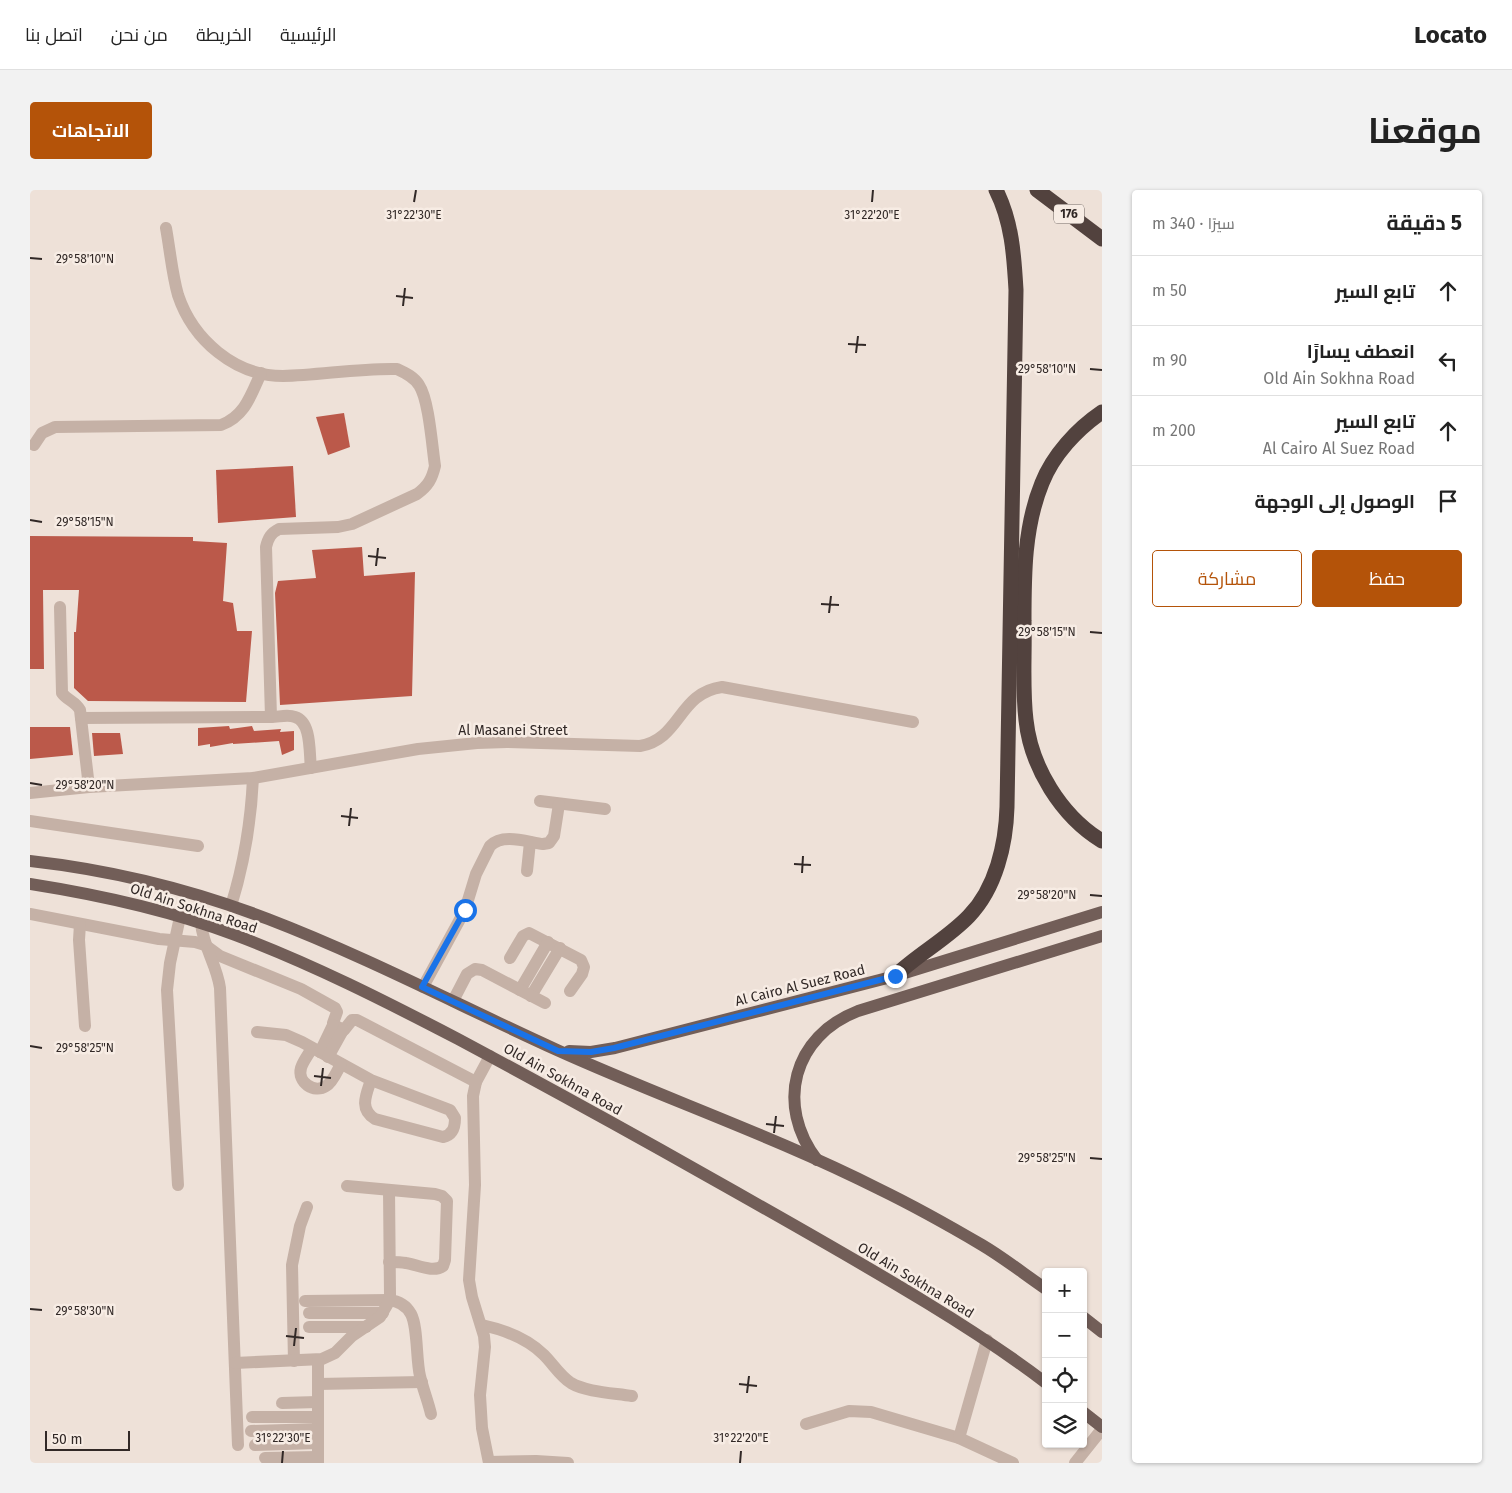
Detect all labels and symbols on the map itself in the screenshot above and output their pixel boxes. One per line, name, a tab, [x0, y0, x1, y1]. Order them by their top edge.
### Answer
road number: 176	[1054, 204, 1084, 224]
text: 31°22'30"E	[386, 208, 442, 222]
text: 31°22'20"E	[844, 208, 900, 222]
text: 29°58'10"N	[56, 252, 114, 266]
text: 29°58'10"N	[1018, 362, 1076, 376]
text: 29°58'15"N	[56, 515, 114, 529]
text: 29°58'15"N	[1018, 625, 1076, 639]
street label: Al Masanei Street	[458, 722, 569, 739]
text: 29°58'20"N	[56, 778, 114, 792]
street label: Old Ain Sokhna Road	[128, 880, 260, 937]
text: 29°58'20"N	[1018, 888, 1076, 902]
route start	[454, 899, 477, 922]
street label: Al Cairo Al Suez Road	[733, 961, 867, 1010]
route end	[884, 965, 907, 988]
street label: Old Ain Sokhna Road	[501, 1040, 625, 1119]
text: 29°58'25"N	[56, 1041, 114, 1055]
text: 29°58'25"N	[1018, 1151, 1076, 1165]
street label: Old Ain Sokhna Road	[854, 1239, 977, 1322]
text: 29°58'30"N	[55, 1304, 115, 1318]
scale bar	[45, 1428, 130, 1451]
text: 31°22'30"E	[255, 1431, 311, 1445]
text: 31°22'20"E	[713, 1431, 769, 1445]

